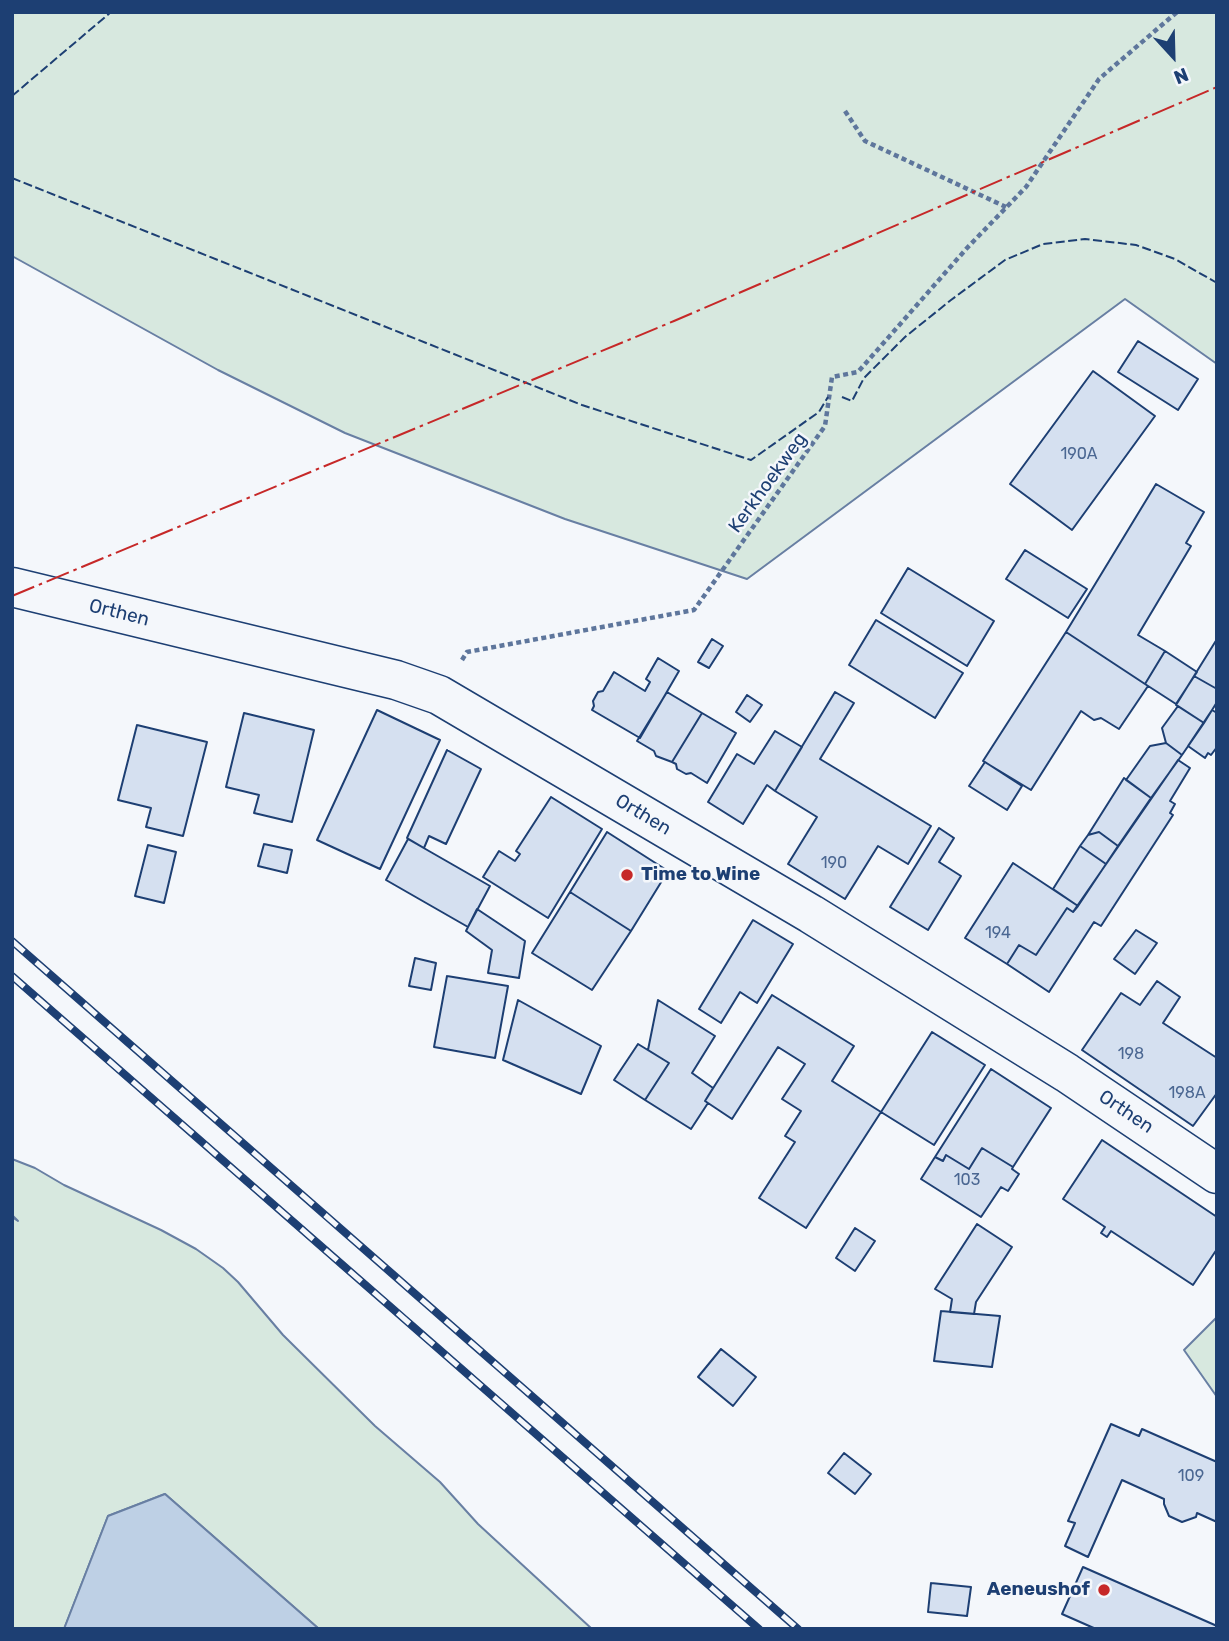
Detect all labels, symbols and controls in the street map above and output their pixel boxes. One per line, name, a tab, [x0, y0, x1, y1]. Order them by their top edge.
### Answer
north arrow	[1138, 21, 1208, 91]
text: N	[1170, 63, 1192, 89]
street label: Kerkhoekweg	[724, 428, 812, 538]
house number: 190A	[1060, 444, 1098, 464]
street label: Orthen	[87, 595, 151, 631]
street label: Orthen	[611, 789, 675, 841]
house number: 190	[821, 853, 847, 873]
place label: Time to Wine	[641, 864, 760, 886]
marker: Time to Wine	[619, 867, 635, 883]
house number: 194	[985, 923, 1011, 943]
house number: 198	[1118, 1044, 1144, 1064]
house number: 198A	[1168, 1083, 1206, 1103]
street label: Orthen	[1094, 1085, 1158, 1139]
house number: 103	[954, 1170, 980, 1190]
house number: 109	[1178, 1466, 1204, 1486]
place label: Aeneushof	[987, 1579, 1090, 1601]
marker: Aeneushof	[1096, 1582, 1112, 1598]

